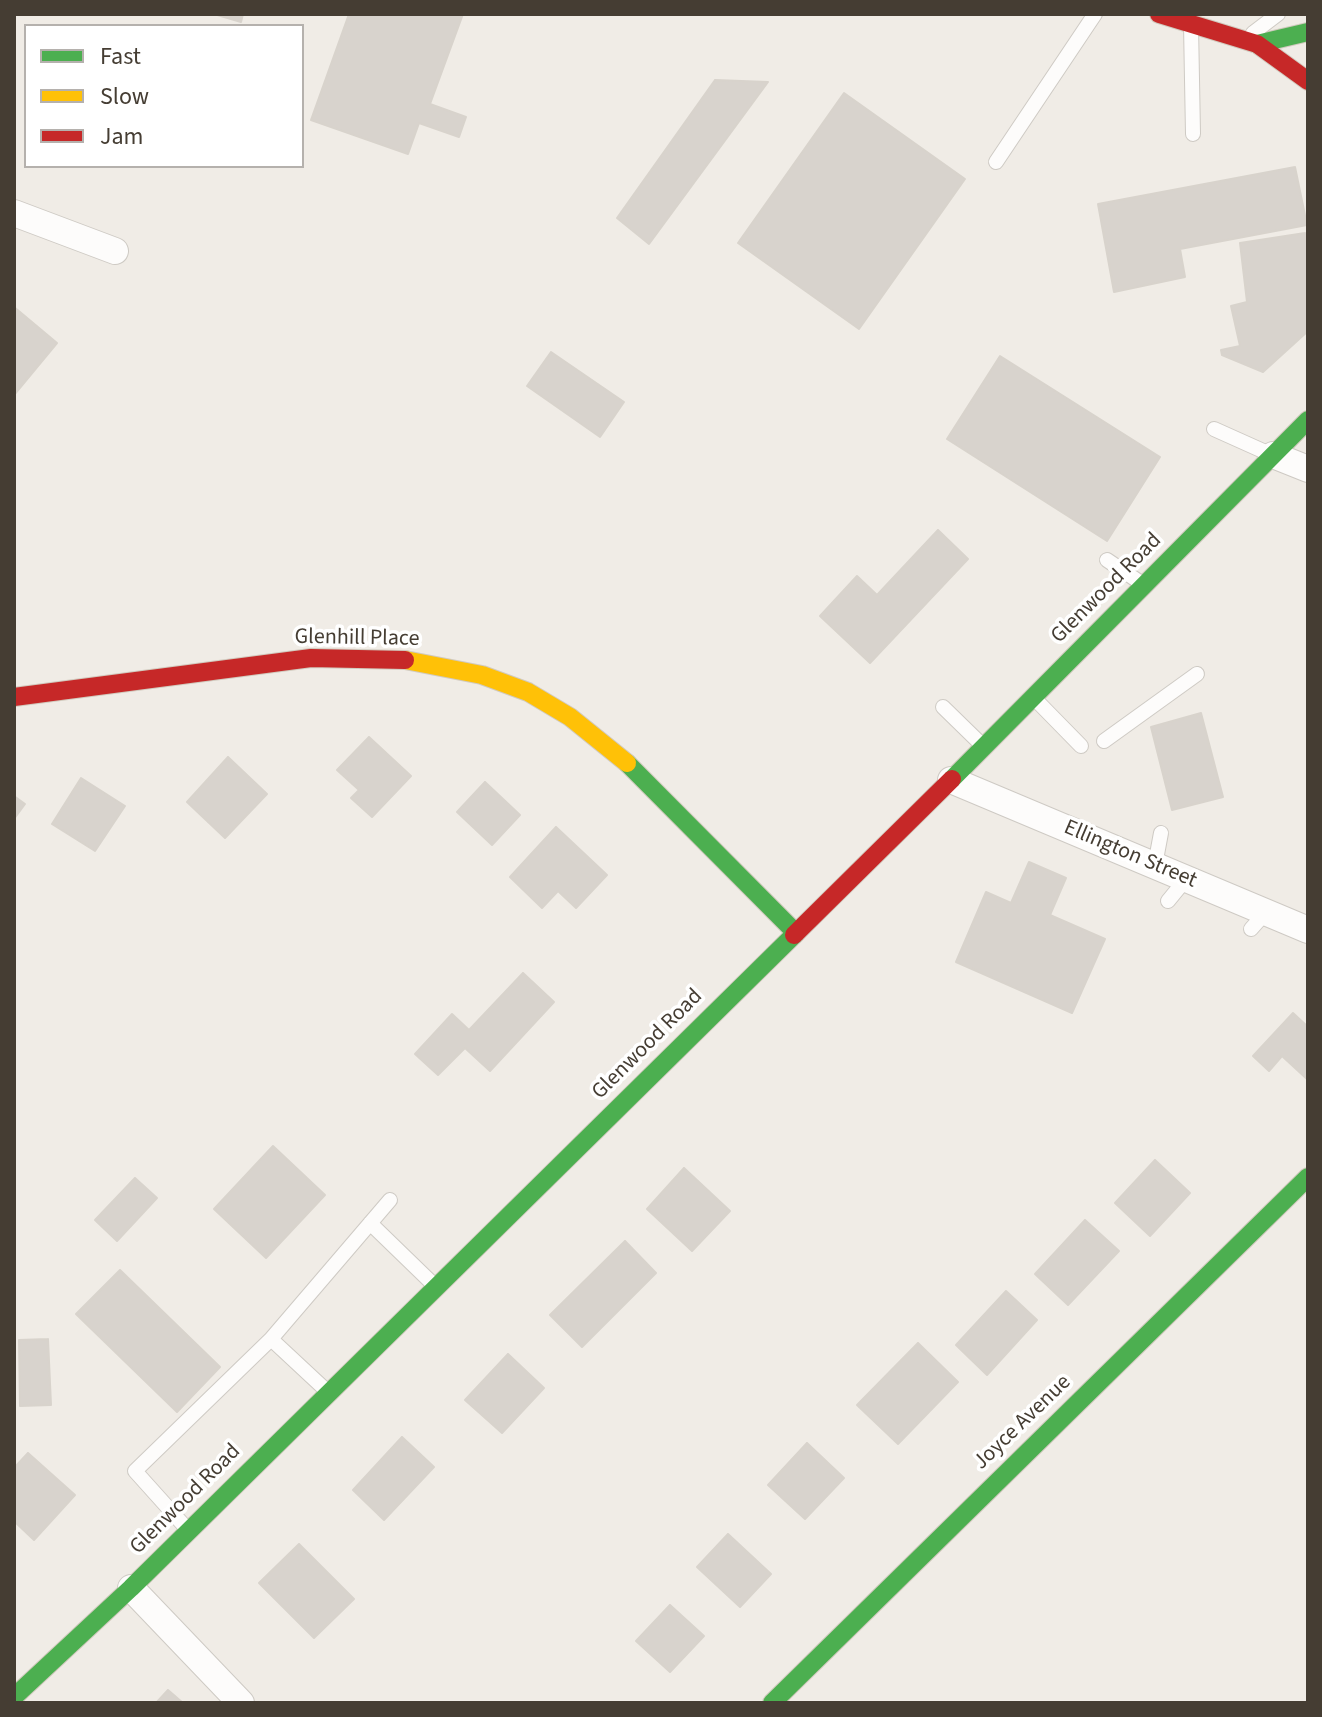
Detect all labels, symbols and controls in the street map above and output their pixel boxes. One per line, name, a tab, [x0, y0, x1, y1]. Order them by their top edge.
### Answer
legend	[24, 24, 304, 168]
text: Fast	[100, 39, 141, 74]
text: Slow	[100, 79, 149, 114]
text: Jam	[100, 119, 144, 154]
street label: Glenwood Road	[1046, 528, 1168, 650]
street label: Glenhill Place	[294, 625, 420, 653]
street label: Ellington Street	[1060, 815, 1200, 895]
street label: Glenwood Road	[587, 984, 709, 1106]
street label: Joyce Avenue	[969, 1370, 1077, 1476]
street label: Glenwood Road	[125, 1439, 247, 1561]

